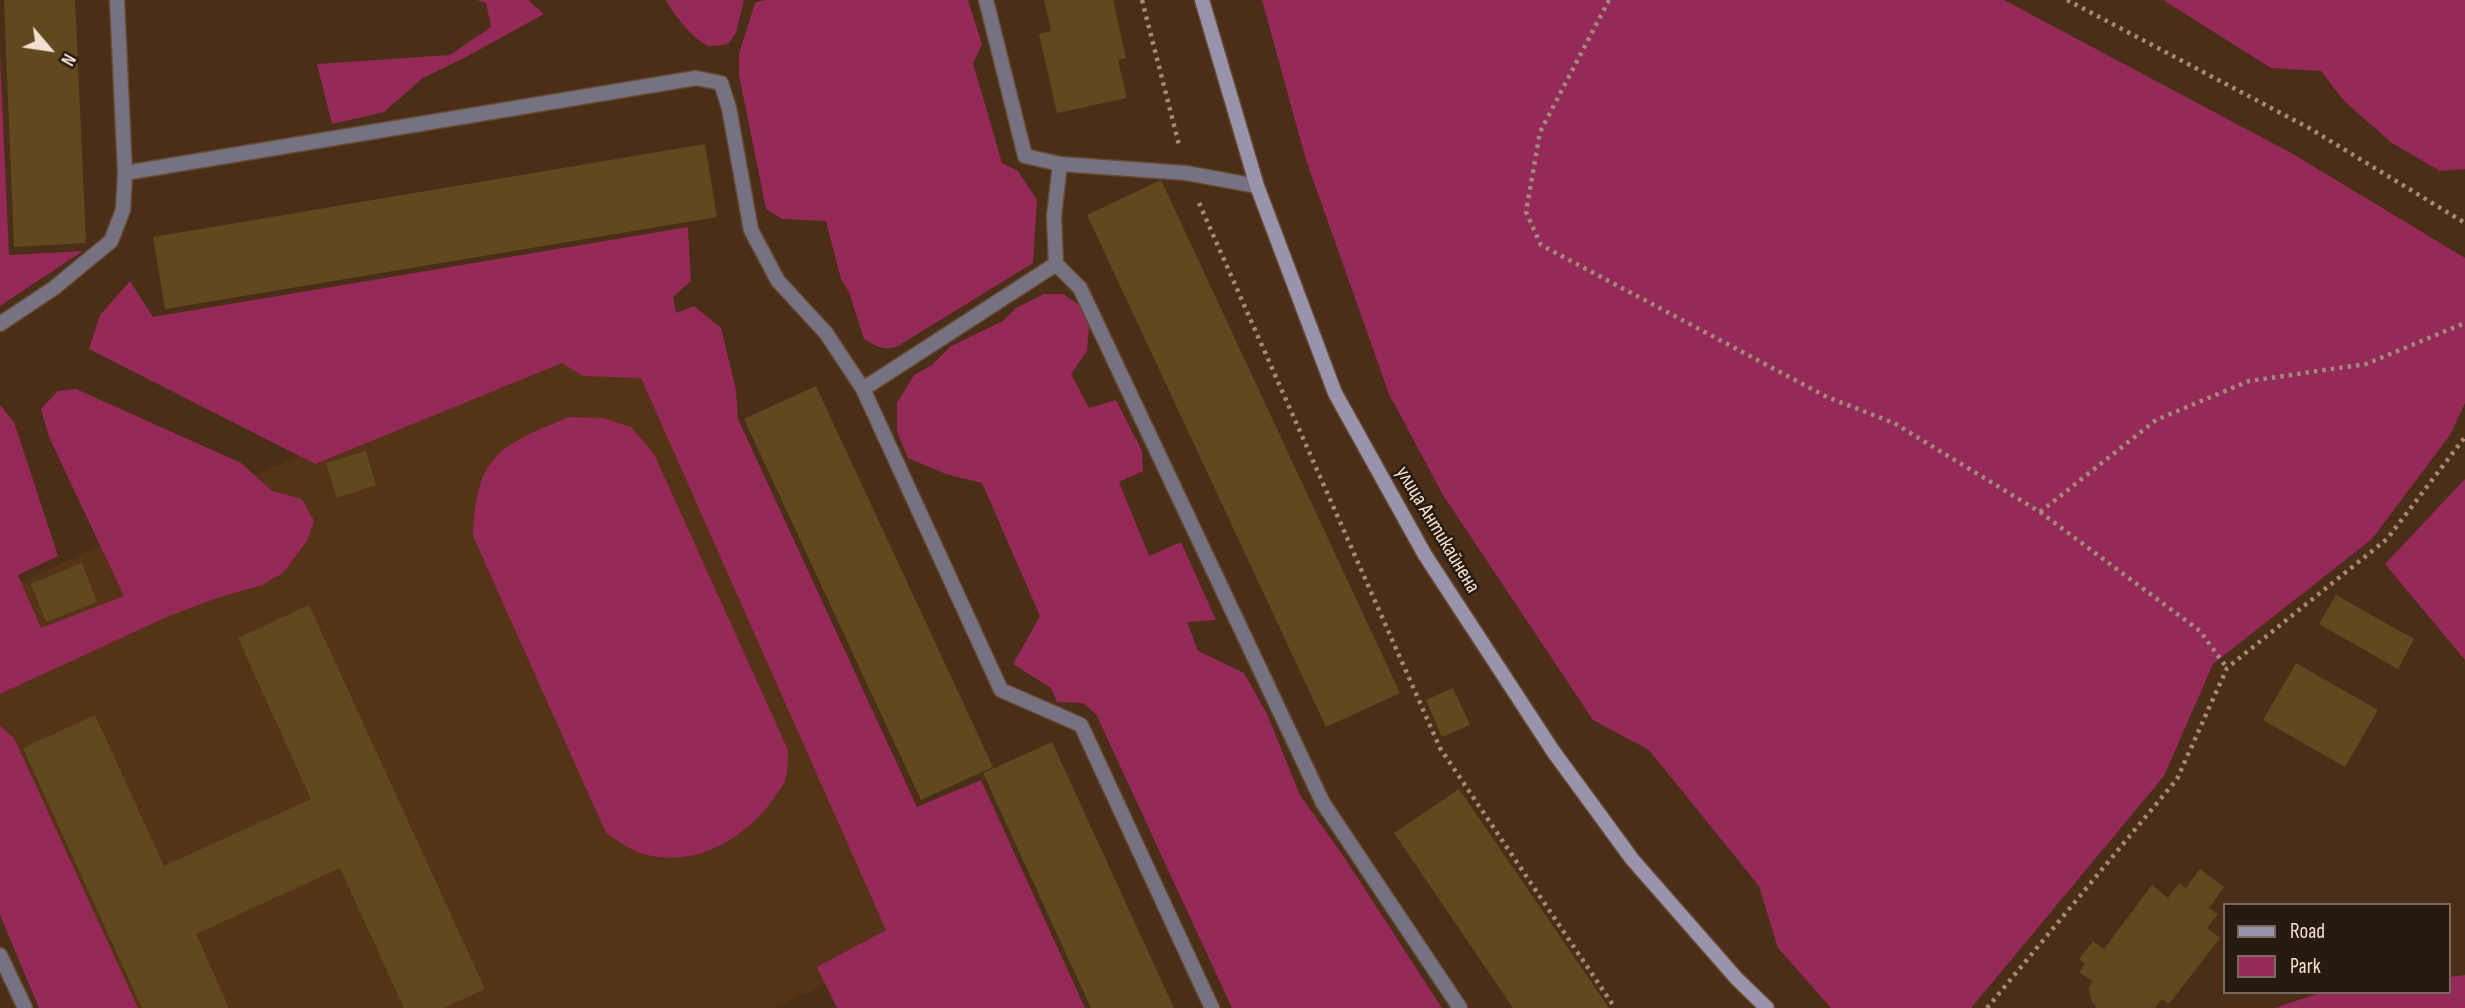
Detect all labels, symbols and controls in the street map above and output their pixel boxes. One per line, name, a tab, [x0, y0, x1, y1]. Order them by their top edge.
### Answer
north arrow	[14, 14, 84, 84]
text: N	[55, 49, 80, 69]
street label: улица Антикайнена	[1389, 462, 1485, 598]
legend	[2224, 903, 2451, 994]
text: Road	[2290, 919, 2325, 944]
text: Park	[2290, 954, 2321, 979]

